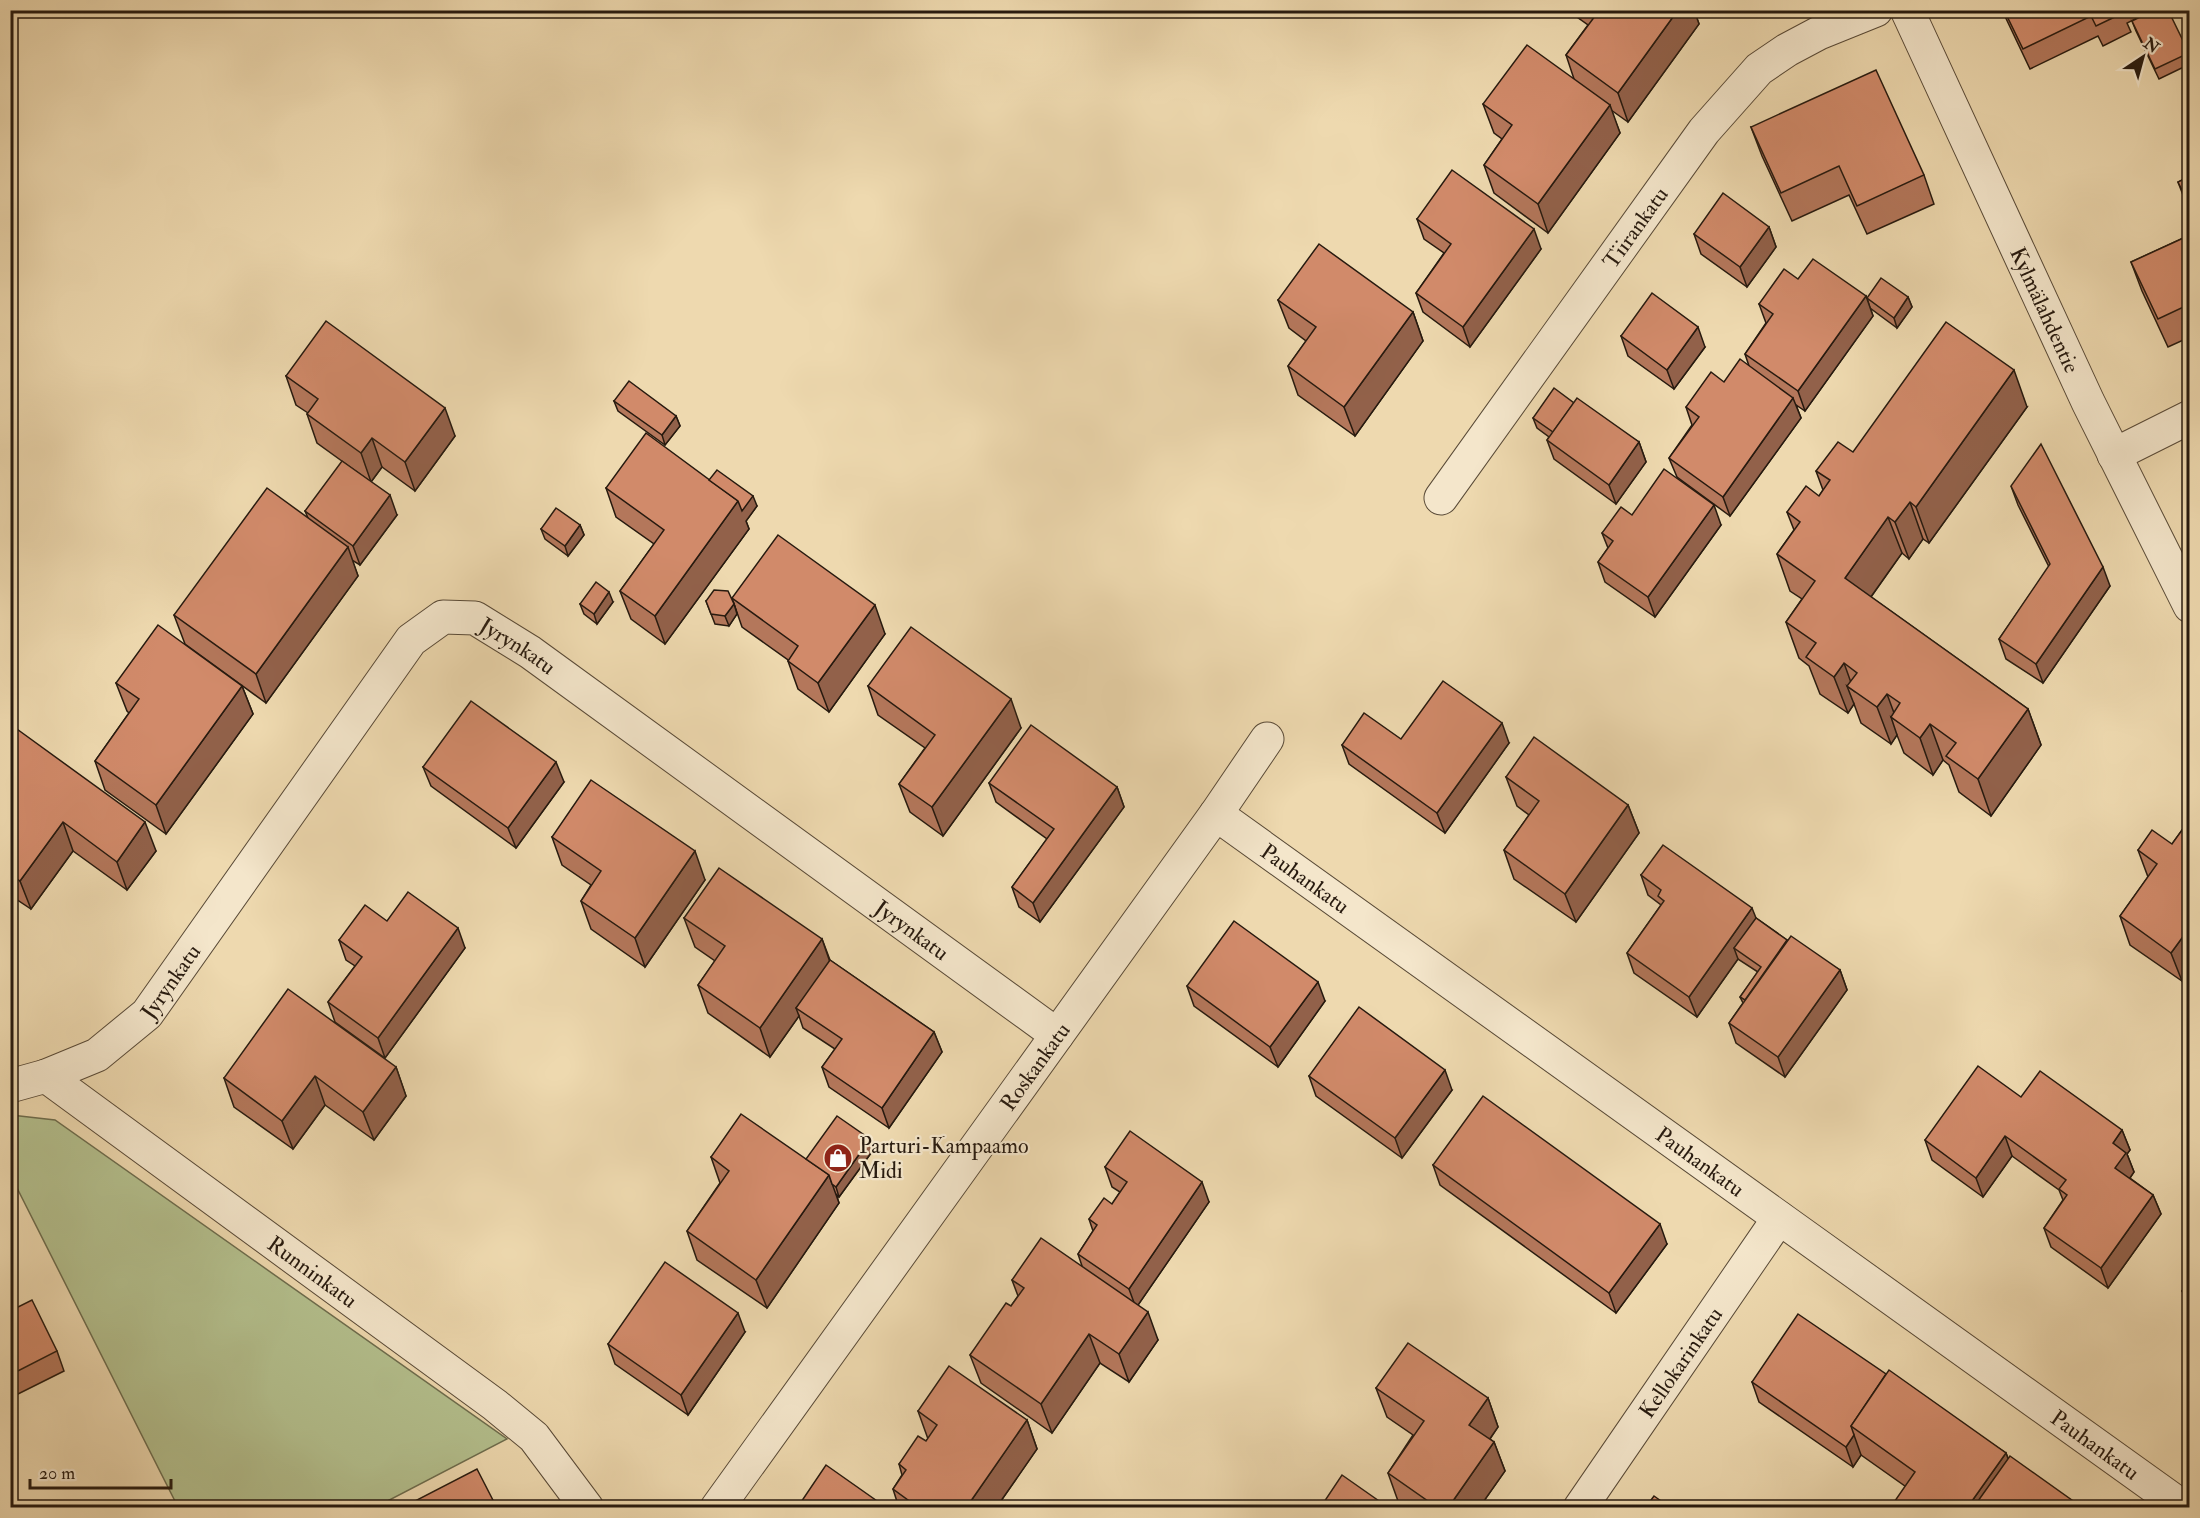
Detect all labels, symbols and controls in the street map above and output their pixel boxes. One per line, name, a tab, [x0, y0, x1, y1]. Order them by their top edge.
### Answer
north arrow	[2113, 27, 2173, 87]
text: N	[2139, 33, 2163, 58]
street label: Tiirankatu	[1597, 181, 1675, 274]
street label: Kylmälahdentie	[2003, 243, 2086, 377]
street label: Jyrynkatu	[473, 611, 561, 681]
street label: Pauhankatu	[1255, 838, 1355, 920]
street label: Jyrynkatu	[868, 893, 954, 967]
street label: Jyrynkatu	[134, 939, 207, 1025]
street label: Roskankatu	[994, 1017, 1077, 1117]
street label: Pauhankatu	[1650, 1121, 1750, 1203]
place label: Parturi-Kampaamo Midi	[859, 1132, 1029, 1185]
shop icon: Parturi-Kampaamo Midi	[822, 1142, 854, 1174]
street label: Runninkatu	[262, 1230, 363, 1314]
street label: Kellokarinkatu	[1633, 1302, 1729, 1424]
street label: Pauhankatu	[2045, 1404, 2145, 1487]
scale bar	[30, 1452, 171, 1490]
text: 20 m	[39, 1462, 75, 1485]

